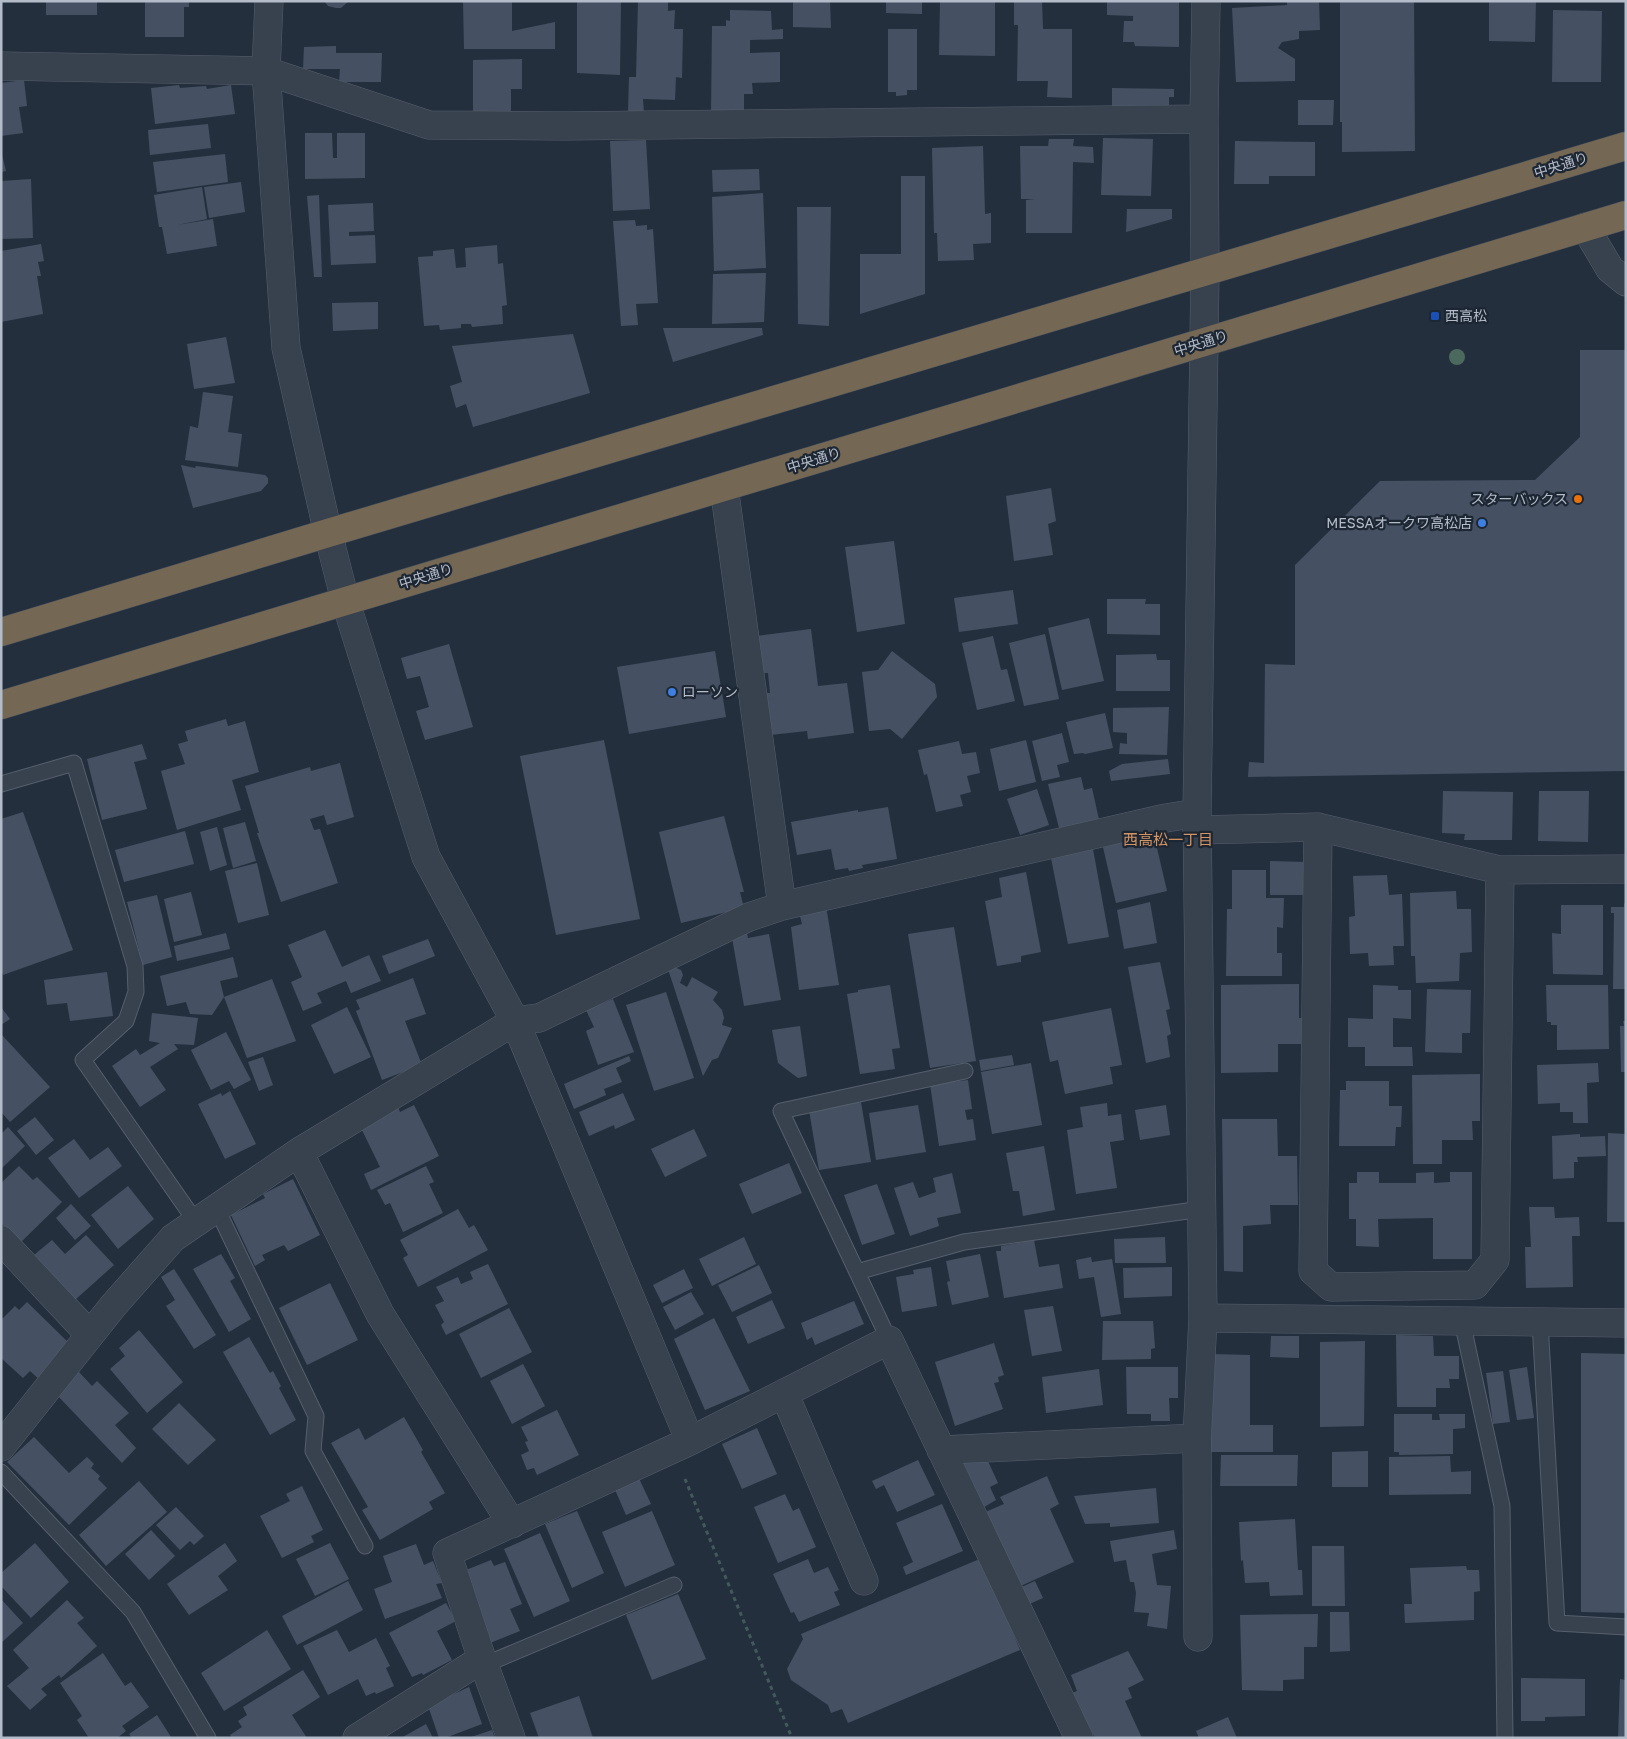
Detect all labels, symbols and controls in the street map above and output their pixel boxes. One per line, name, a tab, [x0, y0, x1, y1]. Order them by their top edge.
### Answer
street label: 中央通り	[1532, 148, 1590, 181]
place label: 西高松	[1445, 307, 1487, 324]
marker: 西高松	[1429, 310, 1441, 322]
street label: 中央通り	[1172, 326, 1230, 359]
street label: 中央通り	[785, 443, 843, 476]
place label: スターバックス	[1471, 490, 1568, 507]
marker: スターバックス	[1572, 493, 1584, 505]
place label: MESSAオークワ高松店	[1326, 514, 1472, 531]
marker: MESSAオークワ高松店	[1476, 517, 1488, 529]
street label: 中央通り	[397, 559, 455, 592]
place label: ローソン	[682, 683, 738, 700]
marker: ローソン	[666, 686, 678, 698]
district label: 西高松一丁目	[1123, 830, 1213, 848]

